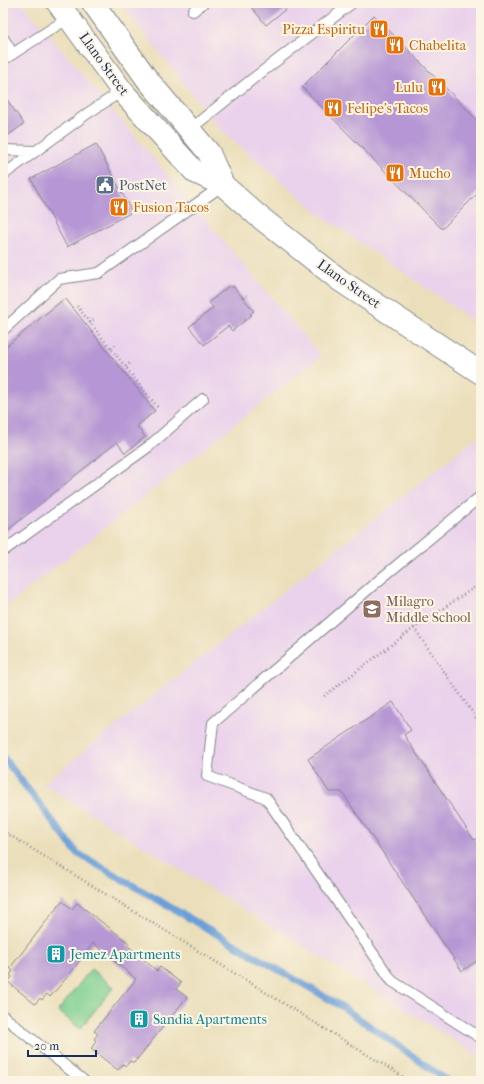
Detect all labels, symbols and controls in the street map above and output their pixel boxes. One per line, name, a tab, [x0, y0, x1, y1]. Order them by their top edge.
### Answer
restaurant icon: Pizza Espiritu	[368, 18, 390, 40]
place label: Pizza Espiritu	[282, 21, 365, 38]
street label: Llano Street	[75, 29, 133, 99]
restaurant icon: Chabelita	[384, 34, 406, 56]
place label: Chabelita	[409, 37, 467, 54]
restaurant icon: Lulu	[426, 76, 448, 98]
place label: Lulu	[395, 79, 423, 96]
restaurant icon: Felipe's Tacos	[322, 97, 344, 119]
place label: Felipe's Tacos	[347, 100, 428, 117]
restaurant icon: Mucho	[384, 162, 406, 184]
place label: Mucho	[409, 165, 451, 182]
public building icon: PostNet	[94, 174, 116, 196]
place label: PostNet	[119, 177, 167, 194]
restaurant icon: Fusion Tacos	[108, 196, 130, 218]
place label: Fusion Tacos	[133, 199, 209, 216]
street label: Llano Street	[314, 256, 384, 312]
place label: Milagro Middle School	[386, 593, 471, 626]
school or university icon: Milagro Middle School	[361, 598, 383, 620]
building icon: Jemez Apartments	[45, 943, 67, 965]
place label: Jemez Apartments	[69, 946, 180, 963]
building icon: Sandia Apartments	[128, 1008, 150, 1030]
place label: Sandia Apartments	[153, 1011, 267, 1028]
scale bar	[28, 1032, 96, 1058]
text: 20 m	[34, 1039, 59, 1053]

